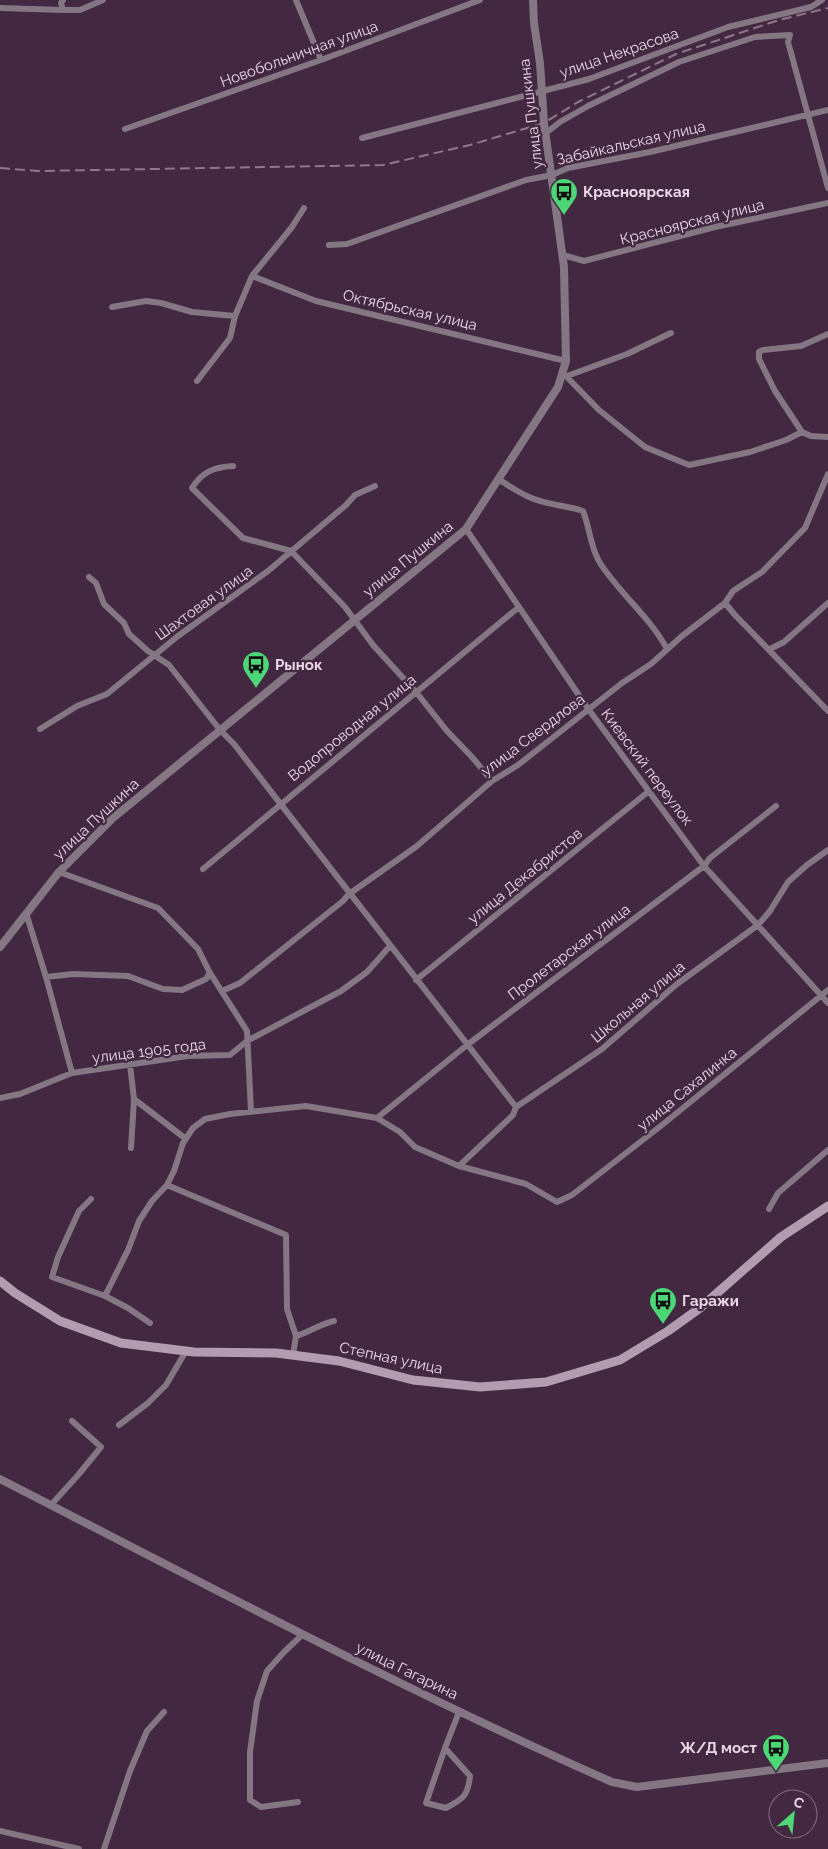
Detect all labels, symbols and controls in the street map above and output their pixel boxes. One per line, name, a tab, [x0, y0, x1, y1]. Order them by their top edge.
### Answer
street label: Новобольничная улица	[218, 17, 380, 91]
street label: улица Некрасова	[557, 24, 681, 82]
street label: улица Пушкина	[515, 58, 547, 170]
street label: Забайкальская улица	[555, 117, 707, 169]
bus stop icon: Красноярская	[549, 177, 579, 216]
place label: Красноярская	[583, 183, 690, 201]
street label: Красноярская улица	[618, 195, 766, 249]
street label: Октябрьская улица	[341, 286, 479, 334]
street label: улица Пушкина	[359, 517, 457, 601]
street label: Шахтовая улица	[152, 562, 256, 644]
bus stop icon: Рынок	[241, 650, 271, 689]
place label: Рынок	[275, 656, 323, 674]
street label: Водопроводная улица	[284, 671, 420, 785]
street label: улица Свердлова	[478, 690, 588, 780]
street label: Киевский переулок	[597, 705, 697, 829]
street label: улица Пушкина	[49, 775, 143, 863]
street label: улица Декабристов	[464, 824, 586, 928]
street label: Пролетарская улица	[504, 900, 634, 1004]
street label: Школьная улица	[587, 958, 689, 1046]
street label: улица 1905 года	[91, 1035, 207, 1067]
street label: улица Сахалинка	[634, 1043, 740, 1135]
bus stop icon: Гаражи	[648, 1286, 678, 1325]
place label: Гаражи	[682, 1292, 739, 1310]
street label: Степная улица	[338, 1338, 444, 1378]
street label: улица Гагарина	[353, 1638, 461, 1704]
bus stop icon: Ж/Д мост	[761, 1733, 791, 1772]
place label: Ж/Д мост	[680, 1739, 758, 1757]
north arrow	[768, 1789, 818, 1839]
text: С	[791, 1793, 807, 1812]

